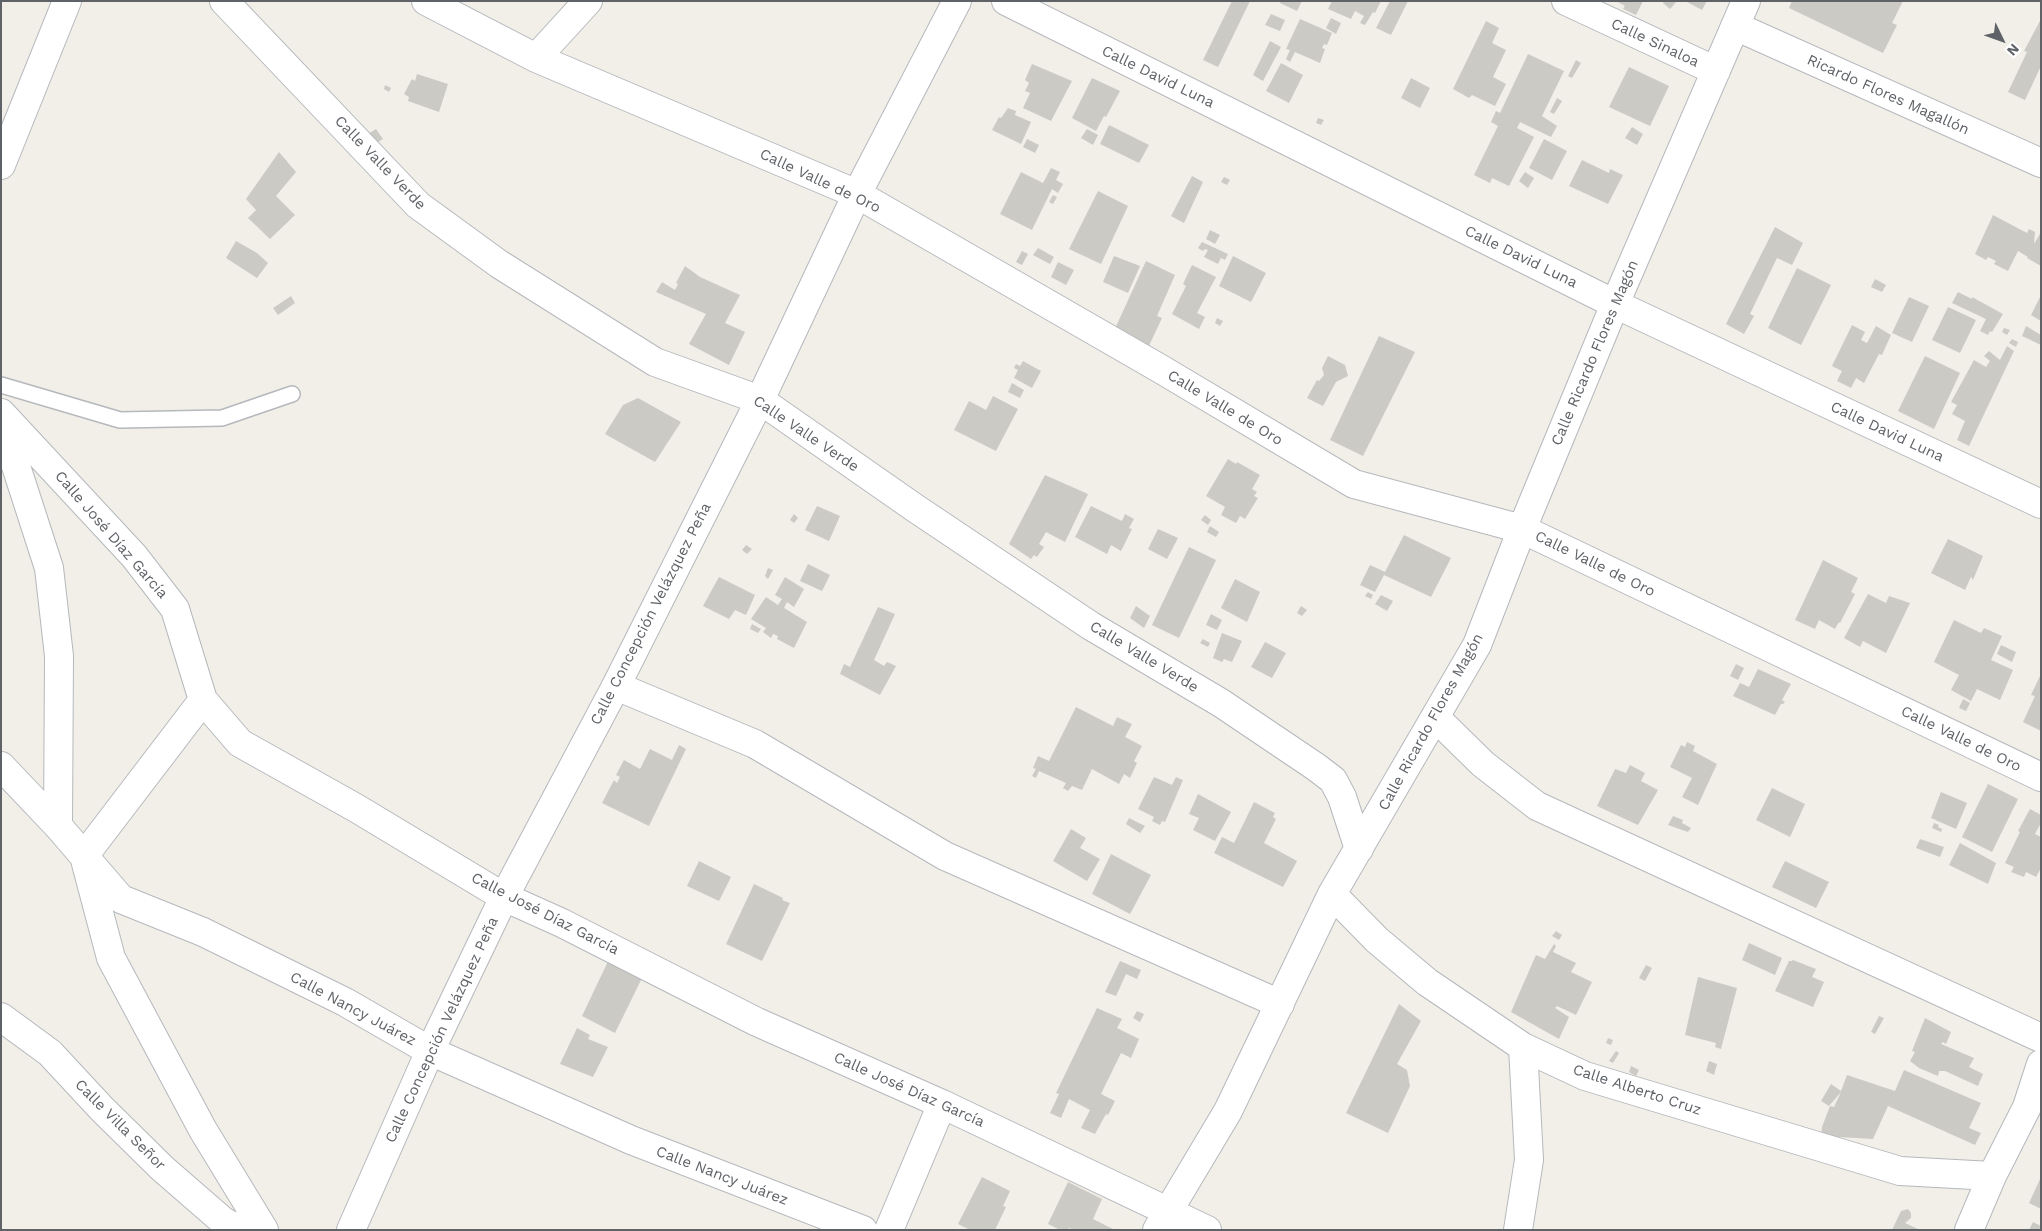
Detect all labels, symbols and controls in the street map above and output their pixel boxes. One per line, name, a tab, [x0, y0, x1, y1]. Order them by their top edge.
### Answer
street label: Calle Sinaloa	[1608, 15, 1702, 71]
north arrow	[1977, 15, 2027, 65]
text: N	[2004, 41, 2023, 59]
street label: Calle David Luna	[1099, 42, 1217, 112]
street label: Ricardo Flores Magallón	[1804, 51, 1972, 139]
street label: Calle Valle Verde	[331, 112, 429, 214]
street label: Calle Valle de Oro	[757, 145, 883, 217]
street label: Calle David Luna	[1462, 222, 1580, 292]
street label: Calle Ricardo Flores Magón	[1548, 258, 1642, 448]
street label: Calle Valle de Oro	[1164, 367, 1286, 449]
street label: Calle Valle Verde	[750, 392, 862, 476]
street label: Calle David Luna	[1827, 398, 1947, 466]
street label: Calle José Díaz García	[51, 467, 171, 603]
street label: Calle Concepción Velázquez Peña	[587, 500, 715, 728]
street label: Calle Valle de Oro	[1532, 527, 1658, 601]
street label: Calle Valle Verde	[1086, 617, 1202, 697]
street label: Calle Ricardo Flores Magón	[1375, 630, 1487, 814]
street label: Calle Valle de Oro	[1898, 702, 2024, 776]
street label: Calle José Díaz García	[468, 869, 622, 959]
street label: Calle Concepción Velázquez Peña	[382, 914, 502, 1146]
street label: Calle Nancy Juárez	[287, 968, 419, 1050]
street label: Calle José Díaz García	[831, 1049, 987, 1131]
street label: Calle Alberto Cruz	[1570, 1061, 1704, 1119]
street label: Calle Villa Señor	[71, 1076, 169, 1174]
street label: Calle Nancy Juárez	[653, 1143, 791, 1209]

